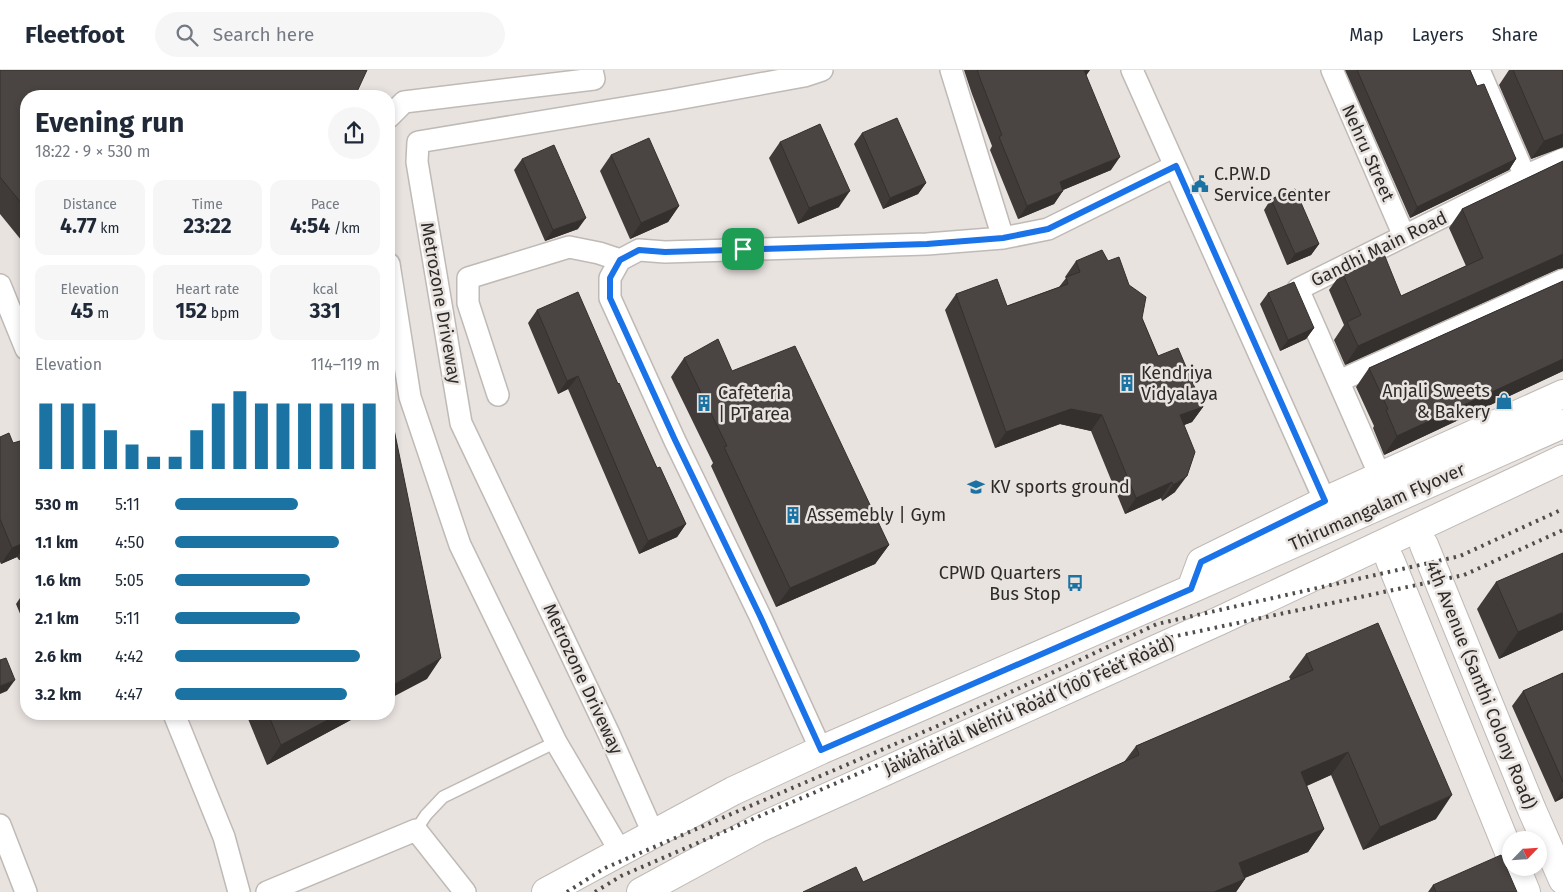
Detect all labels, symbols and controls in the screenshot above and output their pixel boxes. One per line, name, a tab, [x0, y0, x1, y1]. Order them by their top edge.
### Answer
search box	[155, 12, 505, 57]
text: Fleetfoot	[25, 21, 125, 49]
icon: search	[173, 21, 201, 49]
text: Search here	[213, 23, 314, 46]
text: Map	[1349, 24, 1384, 46]
text: Layers	[1412, 24, 1464, 46]
text: Share	[1492, 24, 1538, 46]
street label: Nehru Street	[1337, 101, 1399, 205]
text: Evening run	[35, 106, 184, 139]
button: share	[328, 107, 380, 159]
text: 18:22 · 9 × 530 m	[35, 142, 150, 161]
place label: C.P.W.D Service Center	[1214, 163, 1330, 206]
public building icon: C.P.W.D Service Center	[1190, 174, 1210, 194]
text: Distance	[63, 196, 117, 213]
text: Time	[192, 196, 223, 213]
text: Pace	[311, 196, 340, 213]
street label: Gandhi Main Road	[1307, 207, 1451, 291]
text: 4.77	[60, 213, 97, 239]
text: 23:22	[183, 213, 232, 239]
text: 4:54	[290, 213, 330, 239]
text: km	[97, 220, 120, 237]
text: /km	[330, 220, 360, 237]
street label: Metrozone Driveway	[416, 220, 466, 386]
pin	[722, 228, 764, 270]
icon: arrive	[729, 235, 757, 263]
text: Elevation	[60, 281, 119, 298]
text: Heart rate	[176, 281, 239, 298]
text: kcal	[313, 281, 338, 298]
text: 45	[71, 298, 93, 324]
text: 152	[176, 298, 207, 324]
text: 331	[310, 298, 341, 324]
text: m	[93, 305, 109, 322]
text: bpm	[207, 305, 239, 322]
text: Elevation	[35, 355, 102, 374]
text: 114–119 m	[311, 355, 380, 374]
place label: Kendriya Vidyalaya	[1141, 362, 1218, 405]
building icon: Kendriya Vidyalaya	[1117, 373, 1137, 393]
place label: Anjali Sweets & Bakery	[1382, 380, 1490, 423]
place label: Cafeteria | PT area	[718, 382, 791, 425]
shop icon: Anjali Sweets & Bakery	[1494, 391, 1514, 411]
building icon: Cafeteria | PT area	[694, 393, 714, 413]
street label: Thirumangalam Flyover	[1286, 458, 1469, 556]
place label: KV sports ground	[990, 476, 1130, 498]
school or university icon: KV sports ground	[966, 477, 986, 497]
text: 530 m	[35, 495, 78, 514]
text: 5:11	[115, 495, 140, 514]
place label: Assemebly | Gym	[807, 504, 946, 526]
building icon: Assemebly | Gym	[783, 505, 803, 525]
text: 1.1 km	[35, 533, 78, 552]
text: 4:50	[115, 533, 144, 552]
street label: 4th Avenue (Santhi Colony Road)	[1421, 558, 1541, 813]
place label: CPWD Quarters Bus Stop	[939, 562, 1061, 605]
text: 1.6 km	[35, 571, 81, 590]
text: 5:05	[115, 571, 144, 590]
bus stop icon: CPWD Quarters Bus Stop	[1065, 573, 1085, 593]
street label: Metrozone Driveway	[538, 600, 628, 758]
text: 2.1 km	[35, 609, 79, 628]
text: 5:11	[115, 609, 140, 628]
street label: Jawaharlal Nehru Road (100 Feet Road)	[880, 632, 1178, 780]
text: 2.6 km	[35, 647, 82, 666]
text: 4:42	[115, 647, 143, 666]
text: 3.2 km	[35, 685, 82, 704]
text: 4:47	[115, 685, 143, 704]
north arrow	[1502, 831, 1548, 876]
map controls	[1502, 831, 1547, 876]

